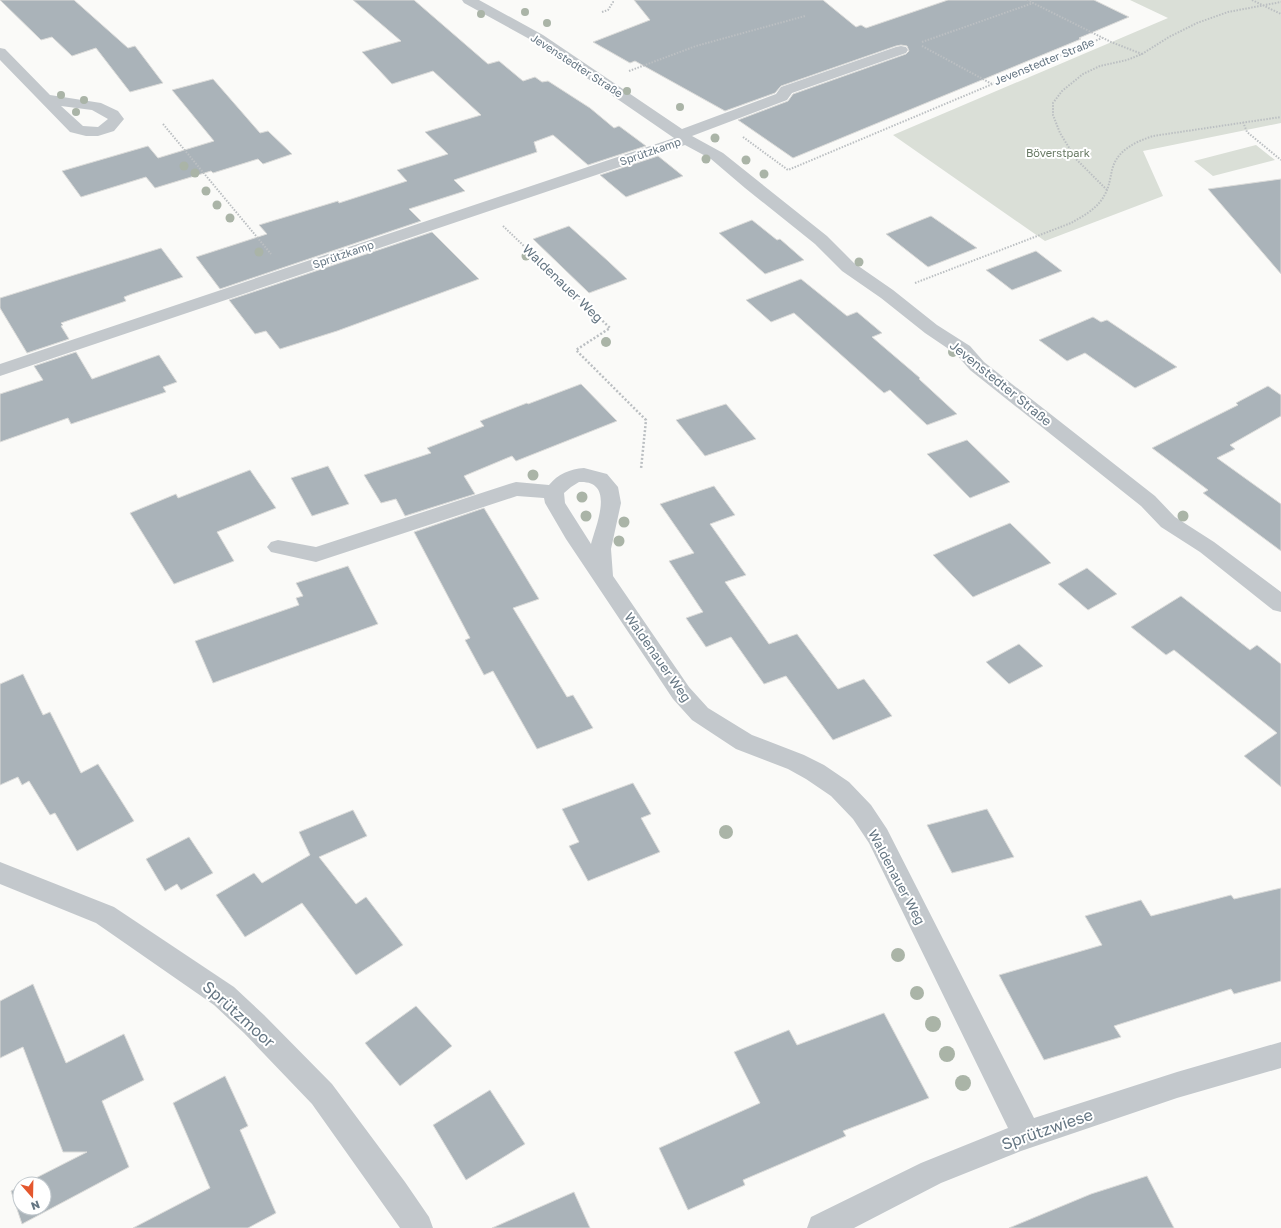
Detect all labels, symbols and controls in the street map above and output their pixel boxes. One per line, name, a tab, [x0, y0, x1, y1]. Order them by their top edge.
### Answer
street label: Jevenstedter Straße	[529, 30, 625, 100]
street label: Jevenstedter Straße	[992, 35, 1096, 87]
street label: Sprützkamp	[618, 134, 682, 168]
park label: Böverstpark	[1026, 146, 1090, 159]
street label: Sprützkamp	[311, 237, 375, 271]
street label: Waldenauer Weg	[520, 241, 606, 325]
street label: Jevenstedter Straße	[947, 337, 1055, 429]
street label: Waldenauer Weg	[621, 609, 695, 705]
street label: Waldenauer Weg	[865, 827, 929, 927]
street label: Sprützmoor	[199, 976, 279, 1052]
street label: Sprützwiese	[999, 1104, 1095, 1154]
north arrow	[12, 1176, 52, 1216]
text: N	[29, 1198, 42, 1213]

